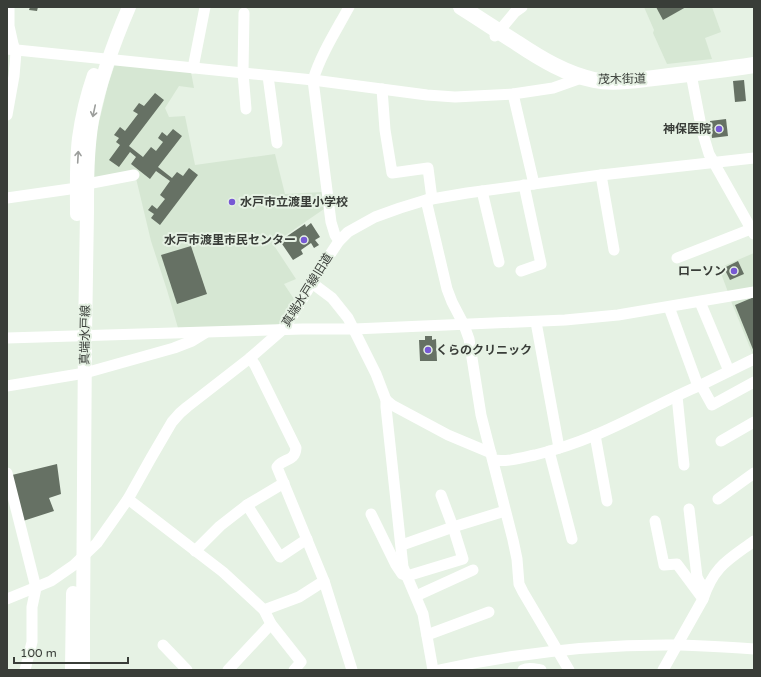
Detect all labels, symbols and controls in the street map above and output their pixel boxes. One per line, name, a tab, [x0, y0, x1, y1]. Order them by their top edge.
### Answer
street label: 茂木街道	[598, 72, 646, 86]
one-way arrow	[90, 104, 98, 117]
place label: 神保医院	[663, 122, 711, 136]
marker: 神保医院	[714, 124, 724, 134]
one-way arrow	[75, 151, 82, 164]
place label: 水戸市立渡里小学校	[240, 195, 348, 209]
marker: 水戸市立渡里小学校	[227, 197, 237, 207]
place label: 水戸市渡里市民センター	[164, 233, 296, 247]
marker: 水戸市渡里市民センター	[299, 235, 309, 245]
street label: 真端水戸線旧道	[279, 251, 335, 329]
place label: ローソン	[678, 264, 726, 278]
marker: ローソン	[729, 266, 739, 276]
street label: 真端水戸線	[77, 305, 93, 365]
place label: くらのクリニック	[436, 343, 532, 357]
marker: くらのクリニック	[423, 345, 433, 355]
scale bar	[14, 639, 128, 665]
text: 100 m	[20, 646, 57, 660]

